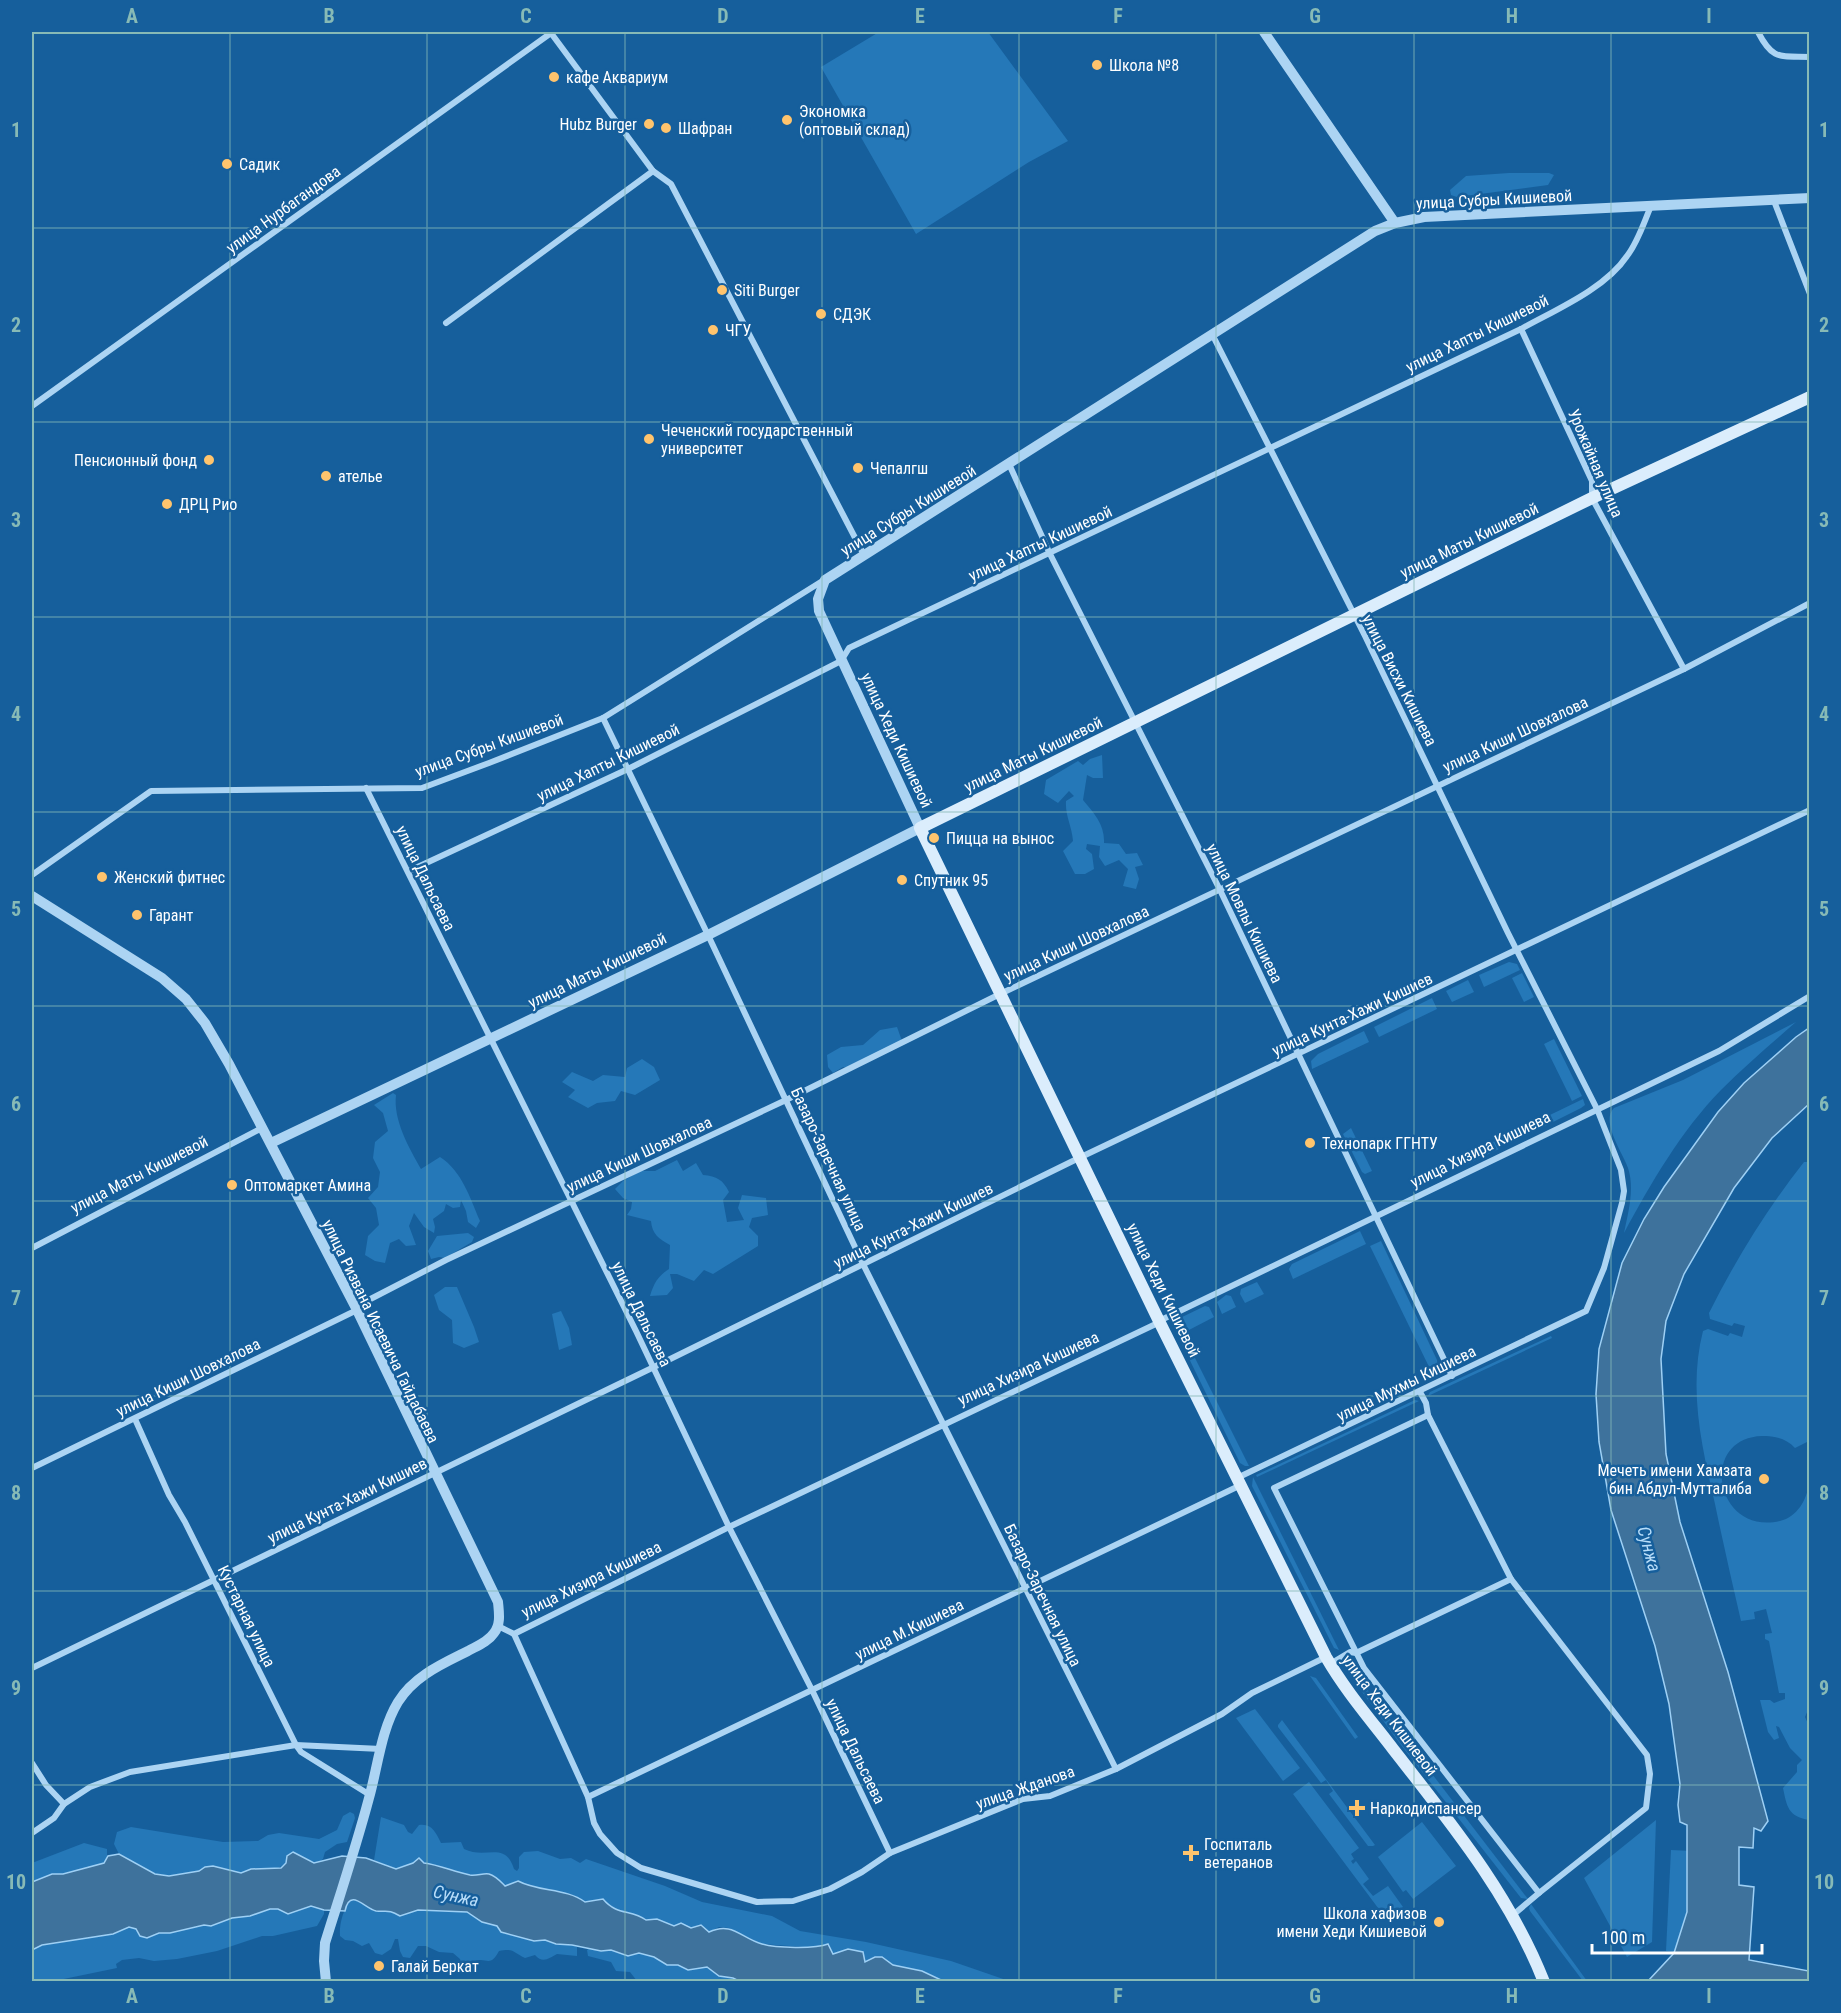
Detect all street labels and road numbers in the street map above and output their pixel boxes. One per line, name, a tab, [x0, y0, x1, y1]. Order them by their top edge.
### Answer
street label: улица Нурбагандова	[223, 162, 344, 257]
street label: улица Субры Кишиевой	[1415, 186, 1573, 213]
street label: улица Хапты Кишиевой	[1403, 291, 1552, 376]
street label: Урожайная улица	[1564, 406, 1627, 520]
street label: улица Субры Кишиевой	[837, 461, 980, 560]
street label: улица Маты Кишиевой	[1397, 499, 1541, 582]
street label: улица Хапты Кишиевой	[965, 502, 1115, 585]
street label: улица Висхи Кишиева	[1358, 611, 1441, 749]
street label: улица Хеди Кишиевой	[857, 670, 936, 811]
street label: улица Киши Шовхалова	[1440, 692, 1591, 776]
street label: улица Субры Кишиевой	[412, 710, 566, 781]
street label: улица Маты Кишиевой	[961, 713, 1105, 796]
street label: улица Хапты Кишиевой	[534, 720, 683, 805]
street label: улица Дальсаева	[392, 823, 459, 934]
street label: улица Мовлы Кишиева	[1203, 840, 1287, 986]
street label: улица Киши Шовхалова	[1001, 901, 1152, 985]
street label: улица Маты Кишиевой	[525, 929, 669, 1012]
street label: улица Кунта-Хажи Кишиев	[1269, 969, 1436, 1060]
street label: Базаро-Заречная улица	[787, 1084, 870, 1234]
street label: улица Хизира Кишиева	[1407, 1107, 1553, 1192]
street label: улица Киши Шовхалова	[564, 1112, 715, 1196]
street label: улица Маты Кишиевой	[67, 1132, 211, 1217]
street label: улица Кунта-Хажи Кишиев	[830, 1179, 996, 1272]
street label: улица Ризвана Исаевича Гайдабаева	[318, 1216, 443, 1446]
street label: улица Хеди Кишиевой	[1123, 1220, 1204, 1360]
street label: улица Дальсаева	[608, 1259, 675, 1370]
street label: улица Хизира Кишиева	[955, 1327, 1102, 1409]
street label: улица Киши Шовхалова	[113, 1334, 263, 1421]
street label: улица Мухмы Кишиева	[1333, 1341, 1479, 1425]
street label: улица Кунта-Хажи Кишиев	[264, 1454, 430, 1547]
street label: Базаро-Заречная улица	[1000, 1521, 1085, 1670]
street label: улица Хизира Кишиева	[518, 1537, 664, 1622]
street label: Кустарная улица	[214, 1562, 279, 1670]
street label: улица М.Кишиева	[852, 1595, 967, 1664]
street label: улица Хеди Кишиевой	[1338, 1651, 1441, 1780]
street label: улица Дальсаева	[822, 1696, 889, 1807]
street label: улица Жданова	[973, 1762, 1077, 1813]

